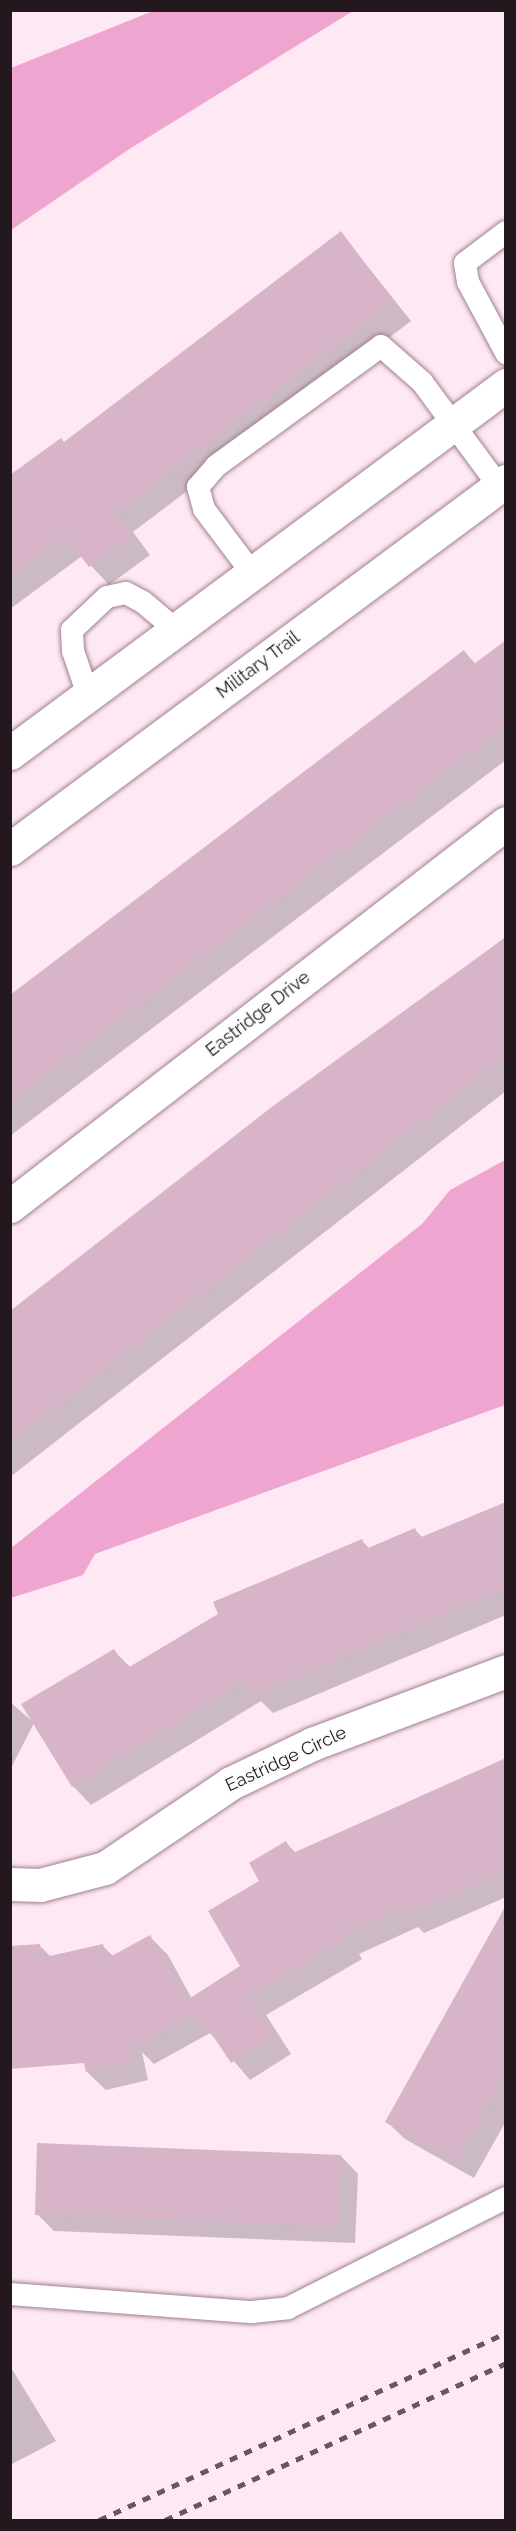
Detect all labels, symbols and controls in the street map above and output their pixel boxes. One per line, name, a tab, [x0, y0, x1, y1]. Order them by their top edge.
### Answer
street label: Military Trail	[212, 626, 304, 704]
street label: Eastridge Drive	[202, 967, 314, 1061]
street label: Eastridge Circle	[222, 1722, 350, 1796]

